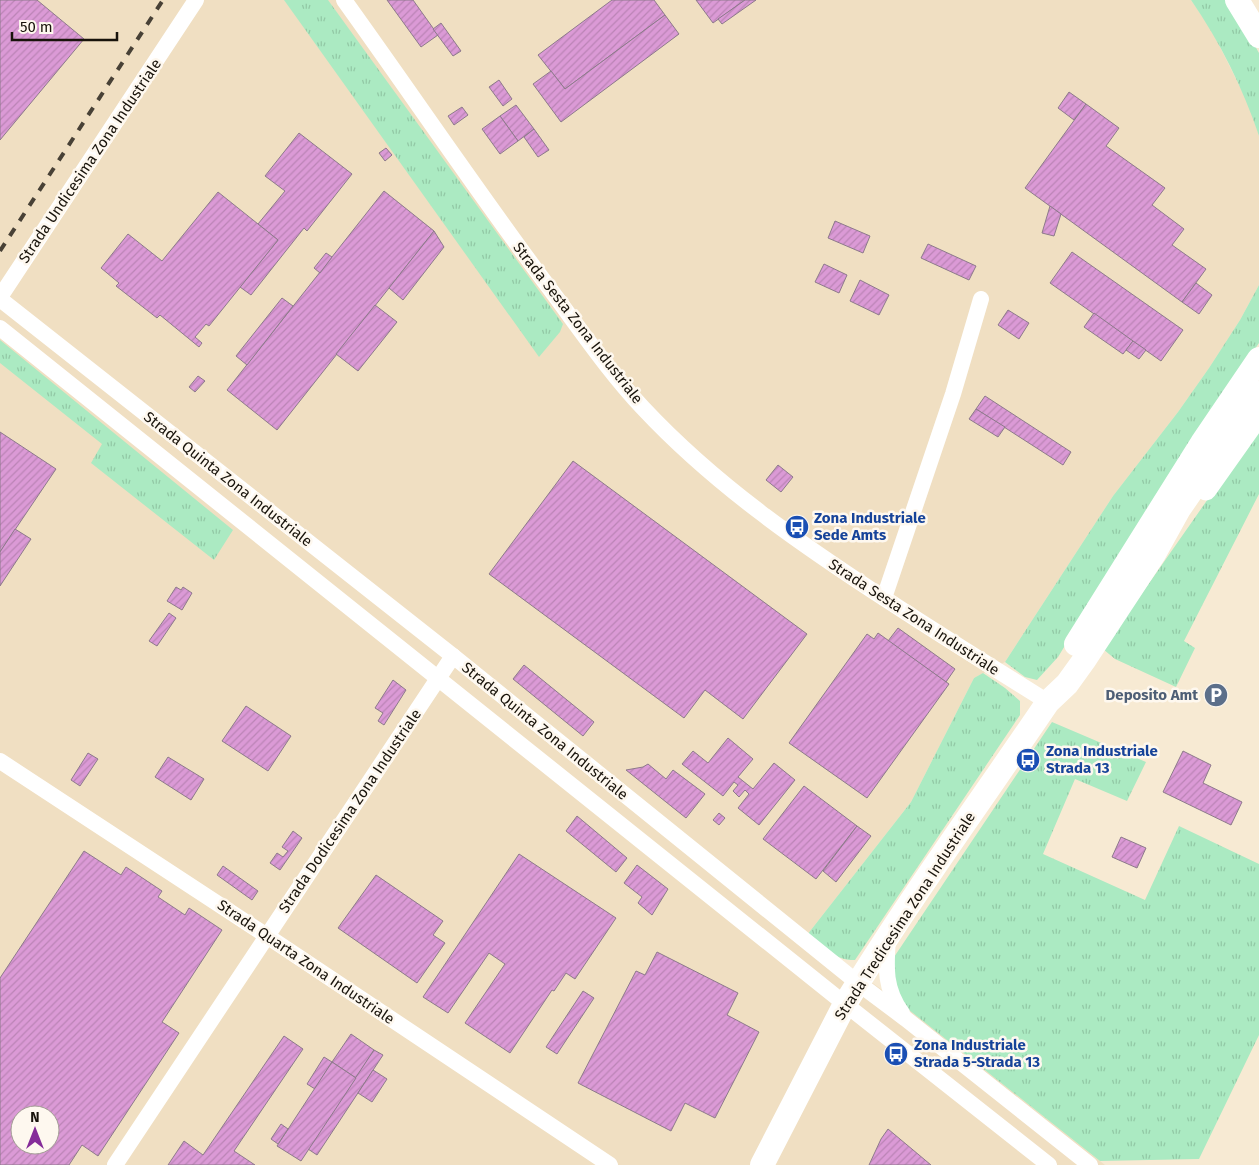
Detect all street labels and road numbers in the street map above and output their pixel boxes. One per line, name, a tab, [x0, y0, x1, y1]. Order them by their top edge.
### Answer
street label: Strada Undicesima Zona Industriale	[15, 56, 165, 266]
street label: Strada Sesta Zona Industriale	[509, 239, 647, 407]
street label: Strada Quinta Zona Industriale	[140, 408, 316, 550]
street label: Strada Sesta Zona Industriale	[825, 555, 1003, 679]
street label: Strada Quinta Zona Industriale	[458, 658, 632, 804]
street label: Strada Dodicesima Zona Industriale	[275, 706, 425, 916]
street label: Strada Tredicesima Zona Industriale	[831, 809, 979, 1023]
street label: Strada Quarta Zona Industriale	[214, 896, 398, 1028]

